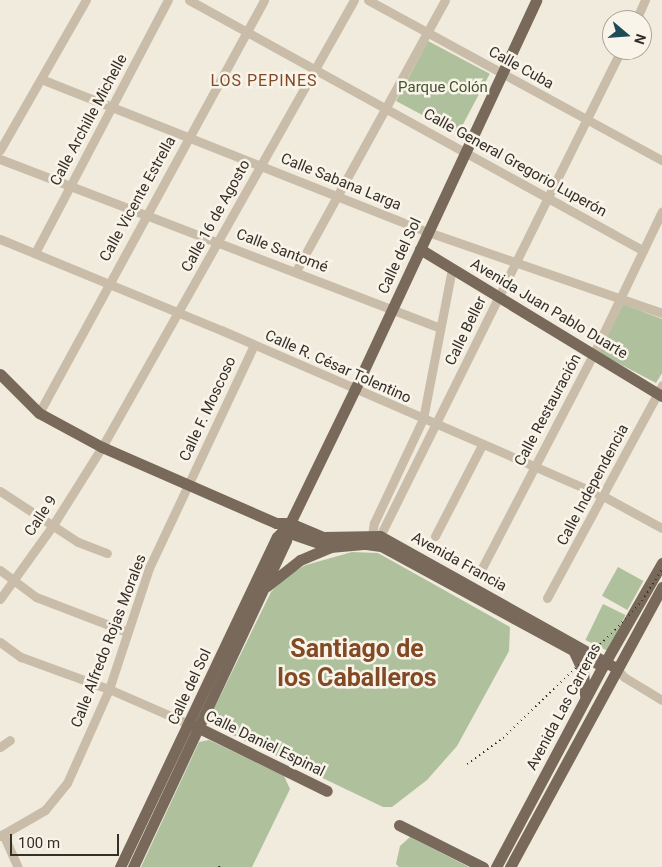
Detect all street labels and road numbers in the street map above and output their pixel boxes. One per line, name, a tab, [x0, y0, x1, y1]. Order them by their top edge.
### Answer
street label: Calle Cuba	[485, 43, 557, 93]
street label: Calle Archille Michelle	[47, 51, 131, 189]
street label: Calle General Gregorio Luperón	[420, 105, 610, 221]
street label: Calle Vicente Estrella	[96, 133, 180, 265]
street label: Calle Sabana Larga	[278, 150, 404, 214]
street label: Calle 16 de Agosto	[178, 157, 254, 275]
street label: Calle del Sol	[375, 215, 425, 297]
street label: Calle Santomé	[234, 225, 330, 277]
street label: Avenida Juan Pablo Duarte	[467, 255, 631, 363]
street label: Calle Beller	[442, 294, 490, 368]
street label: Calle R. César Tolentino	[262, 327, 414, 407]
street label: Calle Restauración	[511, 351, 585, 469]
street label: Calle F. Moscoso	[176, 354, 240, 464]
street label: Calle Independencia	[553, 421, 633, 549]
street label: Calle 9	[21, 492, 61, 540]
street label: Avenida Francia	[408, 528, 510, 596]
street label: Calle Alfredo Rojas Morales	[68, 552, 150, 730]
street label: Avenida Las Carreras	[523, 640, 605, 774]
street label: Calle del Sol	[165, 646, 215, 728]
street label: Calle Daniel Espinal	[202, 707, 328, 781]

